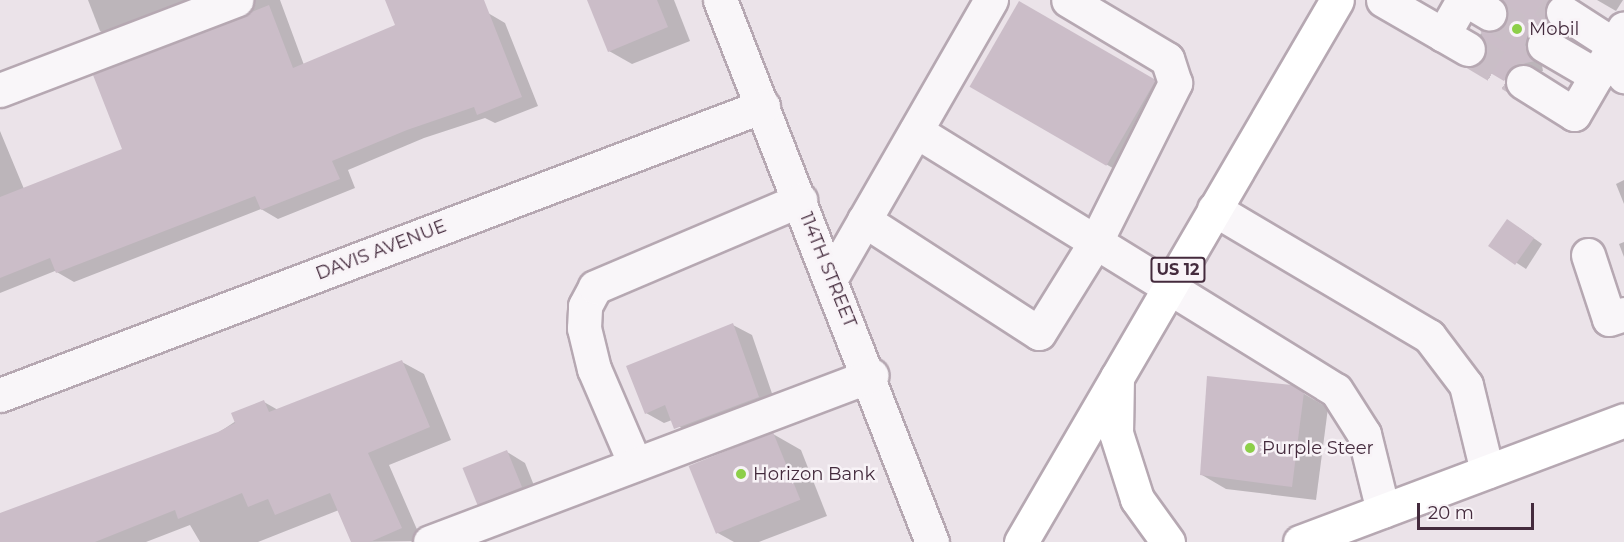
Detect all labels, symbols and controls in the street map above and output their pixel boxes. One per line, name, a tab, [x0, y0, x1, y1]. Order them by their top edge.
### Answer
place label: Mobil	[1529, 18, 1579, 40]
marker: Mobil	[1510, 22, 1524, 36]
street label: 114TH STREET	[795, 209, 861, 331]
street label: DAVIS AVENUE	[313, 215, 449, 285]
road number: US 12	[1150, 257, 1206, 283]
place label: Purple Steer	[1262, 437, 1374, 459]
marker: Purple Steer	[1243, 441, 1257, 455]
place label: Horizon Bank	[753, 463, 875, 485]
marker: Horizon Bank	[734, 467, 748, 481]
scale bar	[1420, 491, 1537, 529]
text: 20 m	[1428, 502, 1474, 524]

